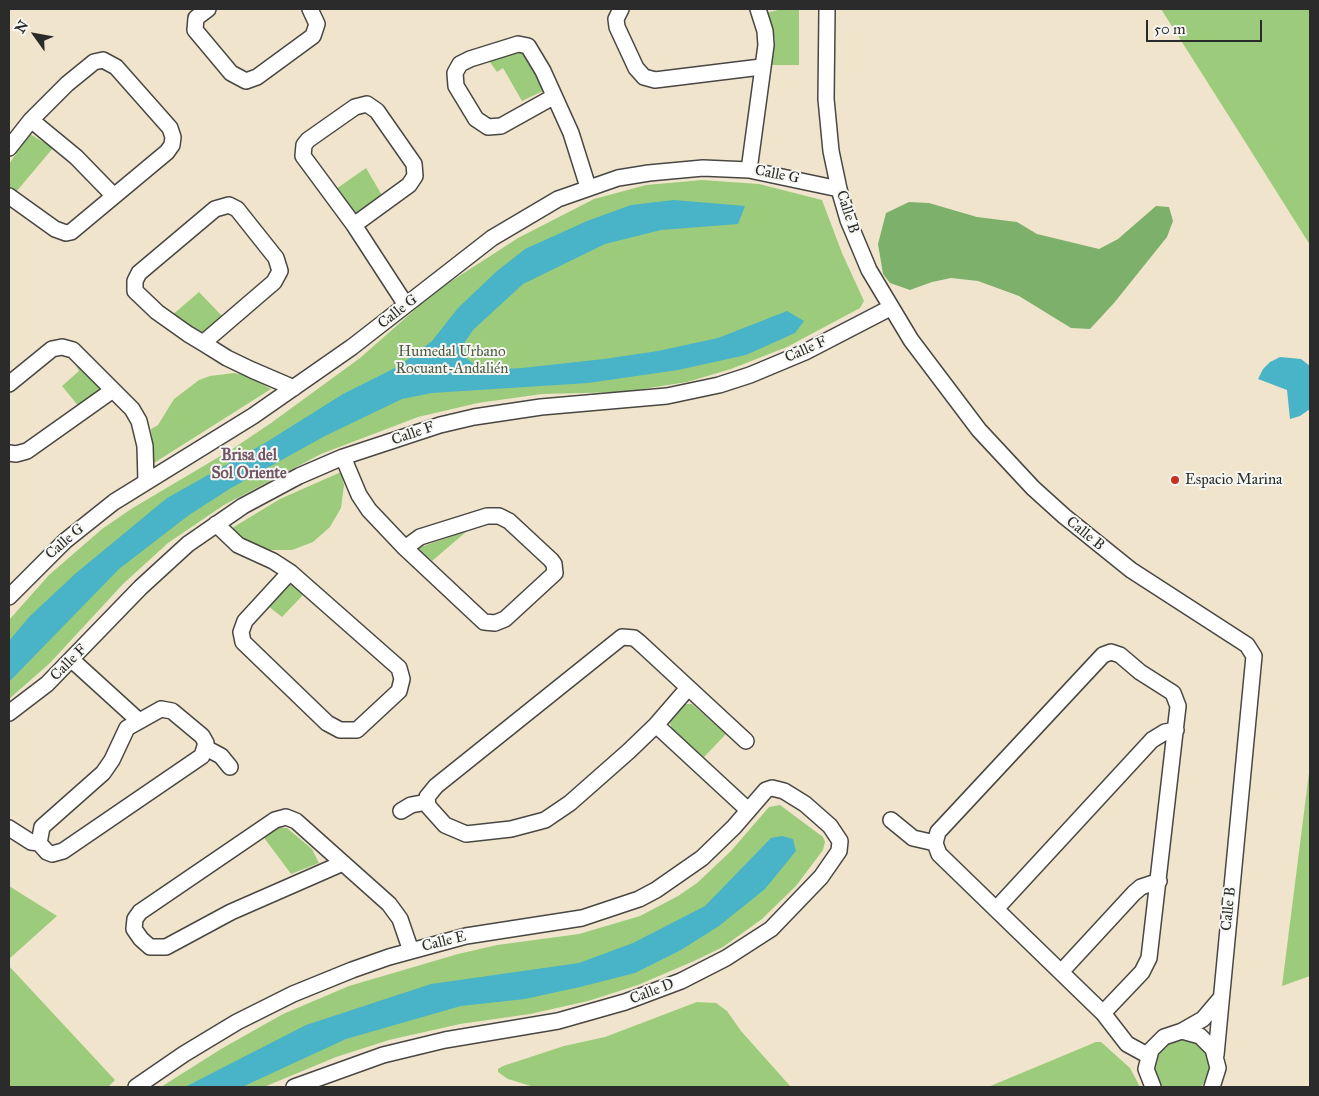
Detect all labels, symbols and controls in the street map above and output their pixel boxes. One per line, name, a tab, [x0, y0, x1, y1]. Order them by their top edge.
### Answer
north arrow	[10, 10, 60, 60]
scale bar	[1149, 10, 1265, 42]
text: N	[12, 17, 32, 36]
text: 50 m	[1154, 20, 1186, 38]
street label: Calle G	[753, 162, 801, 188]
street label: Calle B	[832, 188, 862, 236]
street label: Calle G	[375, 291, 421, 333]
street label: Calle F	[782, 333, 830, 367]
park label: Humedal Urbano Rocuant-Andalién	[396, 343, 508, 378]
street label: Calle F	[389, 418, 437, 450]
district label: Brisa del Sol Oriente	[211, 446, 287, 484]
place label: Espacio Marina	[1185, 471, 1282, 489]
marker: Espacio Marina	[1169, 474, 1181, 486]
street label: Calle B	[1062, 513, 1108, 555]
street label: Calle G	[42, 520, 88, 564]
street label: Calle F	[47, 641, 91, 685]
street label: Calle B	[1218, 886, 1240, 932]
street label: Calle E	[420, 928, 468, 956]
street label: Calle D	[627, 975, 677, 1009]

